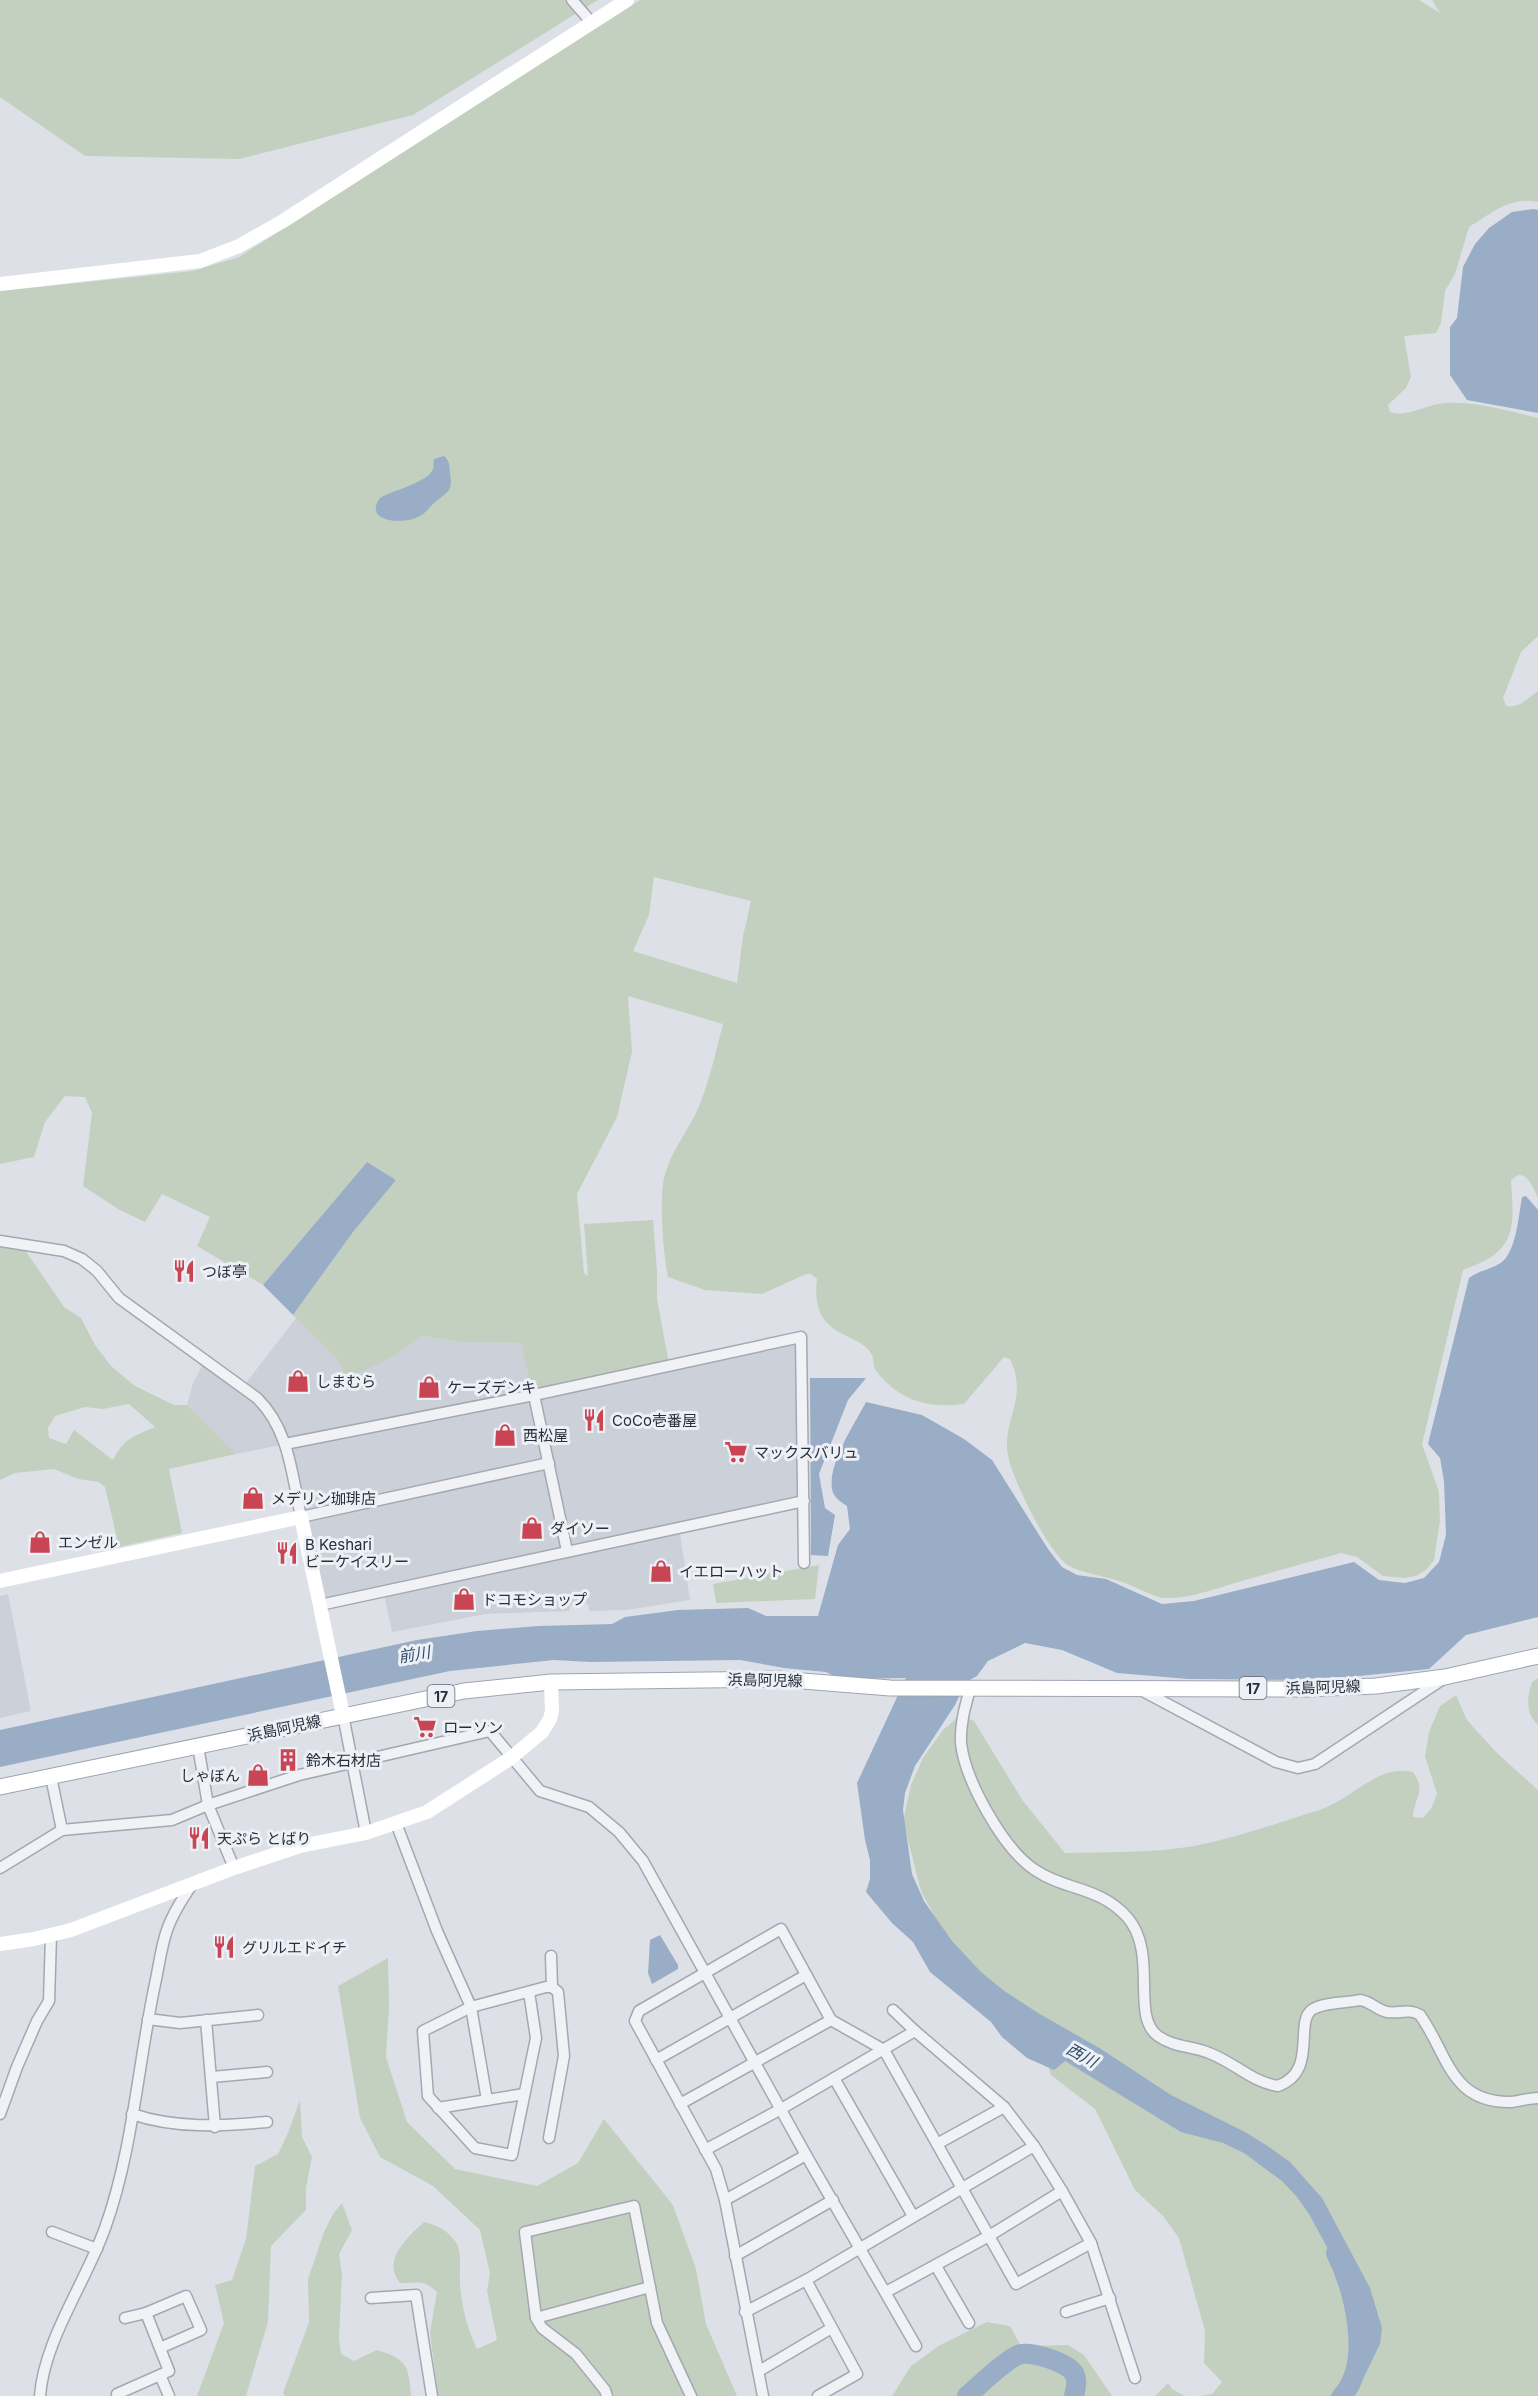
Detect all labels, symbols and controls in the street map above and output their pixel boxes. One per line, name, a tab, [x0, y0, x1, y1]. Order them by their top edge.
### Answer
restaurant icon: つぼ亭	[171, 1258, 197, 1284]
place label: つぼ亭	[202, 1262, 247, 1281]
shop icon: しまむら	[285, 1368, 311, 1394]
place label: しまむら	[316, 1372, 376, 1391]
shop icon: ケーズデンキ	[416, 1374, 442, 1400]
place label: ケーズデンキ	[447, 1378, 536, 1397]
restaurant icon: CoCo壱番屋	[581, 1407, 607, 1433]
place label: CoCo壱番屋	[612, 1411, 697, 1430]
shop icon: 西松屋	[492, 1422, 518, 1448]
place label: 西松屋	[523, 1426, 568, 1445]
supermarket icon: マックスバリュ	[723, 1439, 749, 1465]
place label: マックスバリュ	[754, 1443, 859, 1462]
shop icon: メデリン珈琲店	[240, 1485, 266, 1511]
place label: メデリン珈琲店	[271, 1489, 376, 1508]
shop icon: ダイソー	[519, 1515, 545, 1541]
place label: ダイソー	[550, 1519, 610, 1538]
shop icon: エンゼル	[27, 1529, 53, 1555]
place label: エンゼル	[58, 1533, 118, 1552]
place label: B Keshari ビーケイスリー	[305, 1535, 409, 1571]
restaurant icon: B Keshari ビーケイスリー	[274, 1540, 300, 1566]
shop icon: イエローハット	[648, 1558, 674, 1584]
place label: イエローハット	[679, 1562, 784, 1581]
shop icon: ドコモショップ	[451, 1586, 477, 1612]
place label: ドコモショップ	[482, 1590, 587, 1609]
water label: 前川	[397, 1641, 433, 1666]
street label: 浜島阿児線	[727, 1670, 803, 1690]
street label: 浜島阿児線	[1285, 1676, 1361, 1698]
road number: 17	[1240, 1677, 1266, 1699]
road number: 17	[428, 1685, 454, 1707]
street label: 浜島阿児線	[245, 1711, 323, 1745]
supermarket icon: ローソン	[412, 1714, 438, 1740]
place label: ローソン	[443, 1718, 503, 1737]
building icon: 鈴木石材店	[275, 1747, 301, 1773]
place label: 鈴木石材店	[306, 1751, 381, 1770]
shop icon: しゃぼん	[245, 1762, 271, 1788]
place label: しゃぼん	[180, 1766, 240, 1785]
restaurant icon: 天ぷら とばり	[186, 1825, 212, 1851]
place label: 天ぷら とばり	[217, 1829, 311, 1848]
restaurant icon: グリルエドイチ	[211, 1934, 237, 1960]
place label: グリルエドイチ	[242, 1938, 347, 1957]
water label: 西川	[1063, 2038, 1103, 2072]

